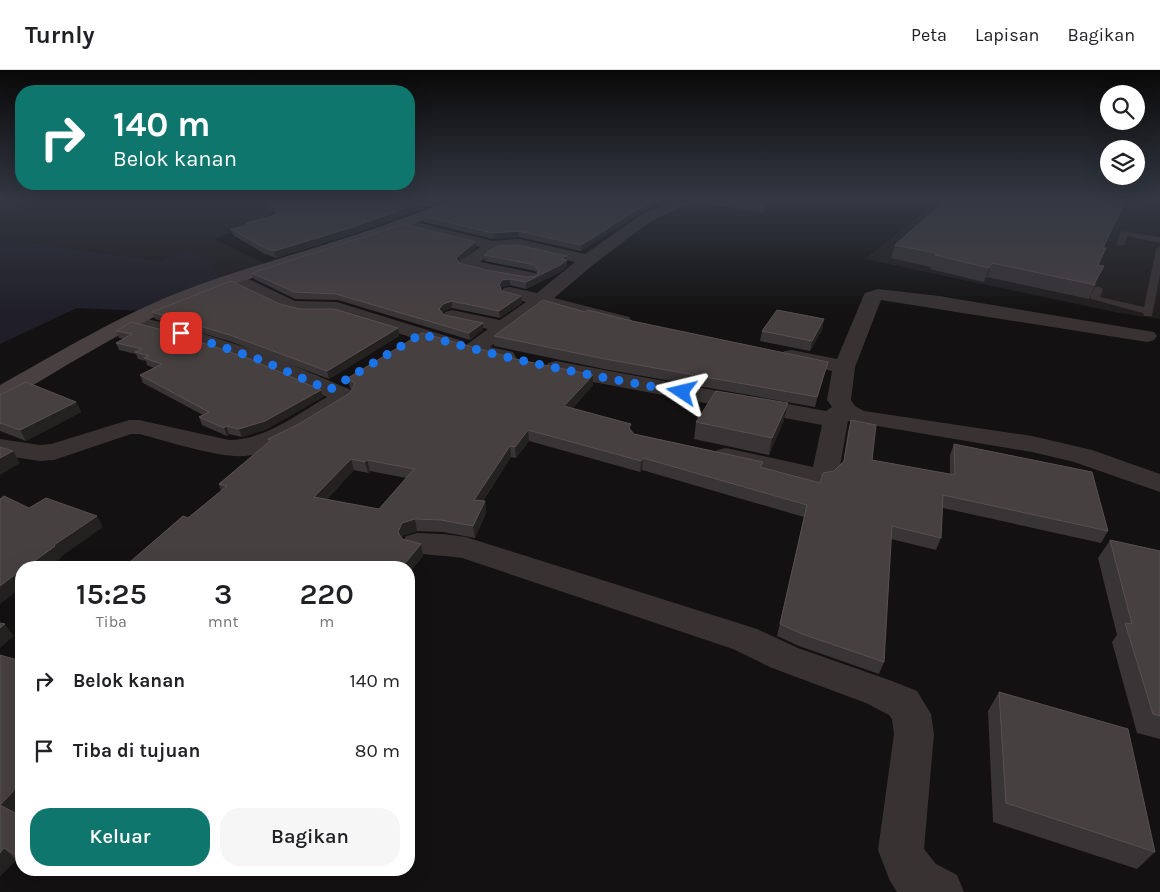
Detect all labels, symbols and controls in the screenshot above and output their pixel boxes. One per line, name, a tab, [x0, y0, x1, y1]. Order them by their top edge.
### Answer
text: Turnly	[25, 21, 95, 49]
text: Peta	[911, 24, 947, 46]
text: Lapisan	[975, 24, 1039, 46]
text: Bagikan	[1067, 24, 1135, 46]
map controls	[1100, 85, 1145, 185]
button: search	[1100, 85, 1145, 130]
text: 140 m	[113, 104, 211, 145]
icon: right	[30, 105, 95, 170]
button: layers	[1100, 140, 1145, 185]
text: Belok kanan	[113, 146, 237, 172]
pin	[160, 312, 202, 354]
icon: arrive	[167, 319, 195, 347]
position arrow	[655, 365, 707, 417]
text: 15:25	[76, 576, 147, 612]
text: 3	[214, 576, 232, 612]
text: 220	[299, 576, 354, 612]
text: Tiba	[96, 612, 127, 631]
text: mnt	[208, 612, 238, 631]
text: m	[319, 612, 334, 631]
icon: right	[30, 667, 58, 695]
text: Belok kanan	[73, 670, 185, 692]
text: 140 m	[350, 670, 400, 692]
icon: arrive	[30, 737, 58, 765]
text: Tiba di tujuan	[73, 740, 200, 762]
text: 80 m	[355, 740, 400, 762]
button: Keluar	[30, 808, 210, 866]
button: Bagikan	[220, 808, 400, 866]

